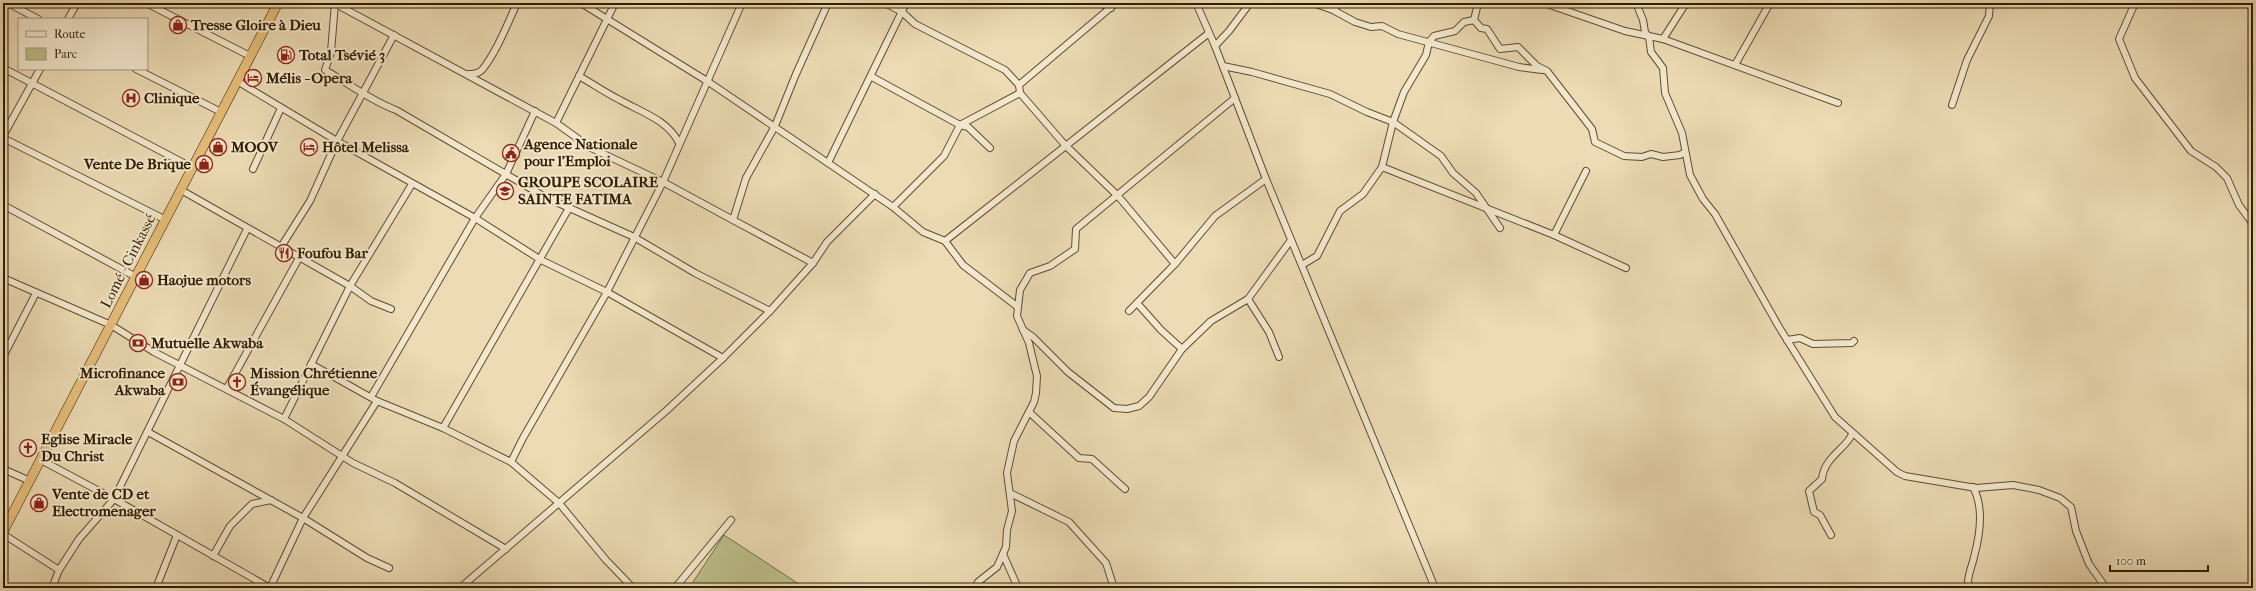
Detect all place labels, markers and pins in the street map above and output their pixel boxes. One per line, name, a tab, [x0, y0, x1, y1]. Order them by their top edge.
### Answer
shop icon: Tresse Gloire à Dieu	[168, 15, 188, 35]
place label: Tresse Gloire à Dieu	[190, 16, 321, 34]
fuel station icon: Total Tsévié 3	[276, 45, 296, 65]
place label: Total Tsévié 3	[298, 46, 385, 64]
hotel icon: Mélis - Opera	[243, 68, 263, 88]
place label: Mélis - Opera	[265, 69, 353, 87]
hospital icon: Clinique	[121, 88, 141, 108]
place label: Clinique	[144, 89, 200, 107]
place label: Agence Nationale pour l'Emploi	[523, 135, 638, 170]
shop icon: MOOV	[208, 137, 228, 157]
hotel icon: Hôtel Melissa	[299, 137, 319, 157]
place label: MOOV	[230, 138, 279, 156]
place label: Hôtel Melissa	[322, 138, 410, 156]
public building icon: Agence Nationale pour l'Emploi	[501, 143, 521, 163]
shop icon: Vente De Brique	[194, 154, 214, 174]
place label: Vente De Brique	[83, 155, 192, 173]
place label: GROUPE SCOLAIRE SAINTE FATIMA	[518, 173, 659, 208]
school or university icon: GROUPE SCOLAIRE SAINTE FATIMA	[495, 181, 515, 201]
restaurant icon: Foufou Bar	[274, 243, 294, 263]
place label: Foufou Bar	[296, 244, 368, 262]
shop icon: Haojue motors	[134, 270, 154, 290]
place label: Haojue motors	[157, 271, 251, 289]
bank icon: Mutuelle Akwaba	[128, 333, 148, 353]
place label: Mutuelle Akwaba	[150, 334, 264, 352]
place label: Microfinance Akwaba	[79, 364, 166, 399]
place label: Mission Chrétienne Évangélique	[249, 364, 378, 399]
bank icon: Microfinance Akwaba	[168, 372, 188, 392]
church icon: Mission Chrétienne Évangélique	[227, 372, 247, 392]
place label: Eglise Miracle Du Christ	[41, 430, 133, 465]
church icon: Eglise Miracle Du Christ	[18, 438, 38, 458]
place label: Vente de CD et Electromenager	[51, 485, 156, 520]
shop icon: Vente de CD et Electromenager	[29, 493, 49, 513]

